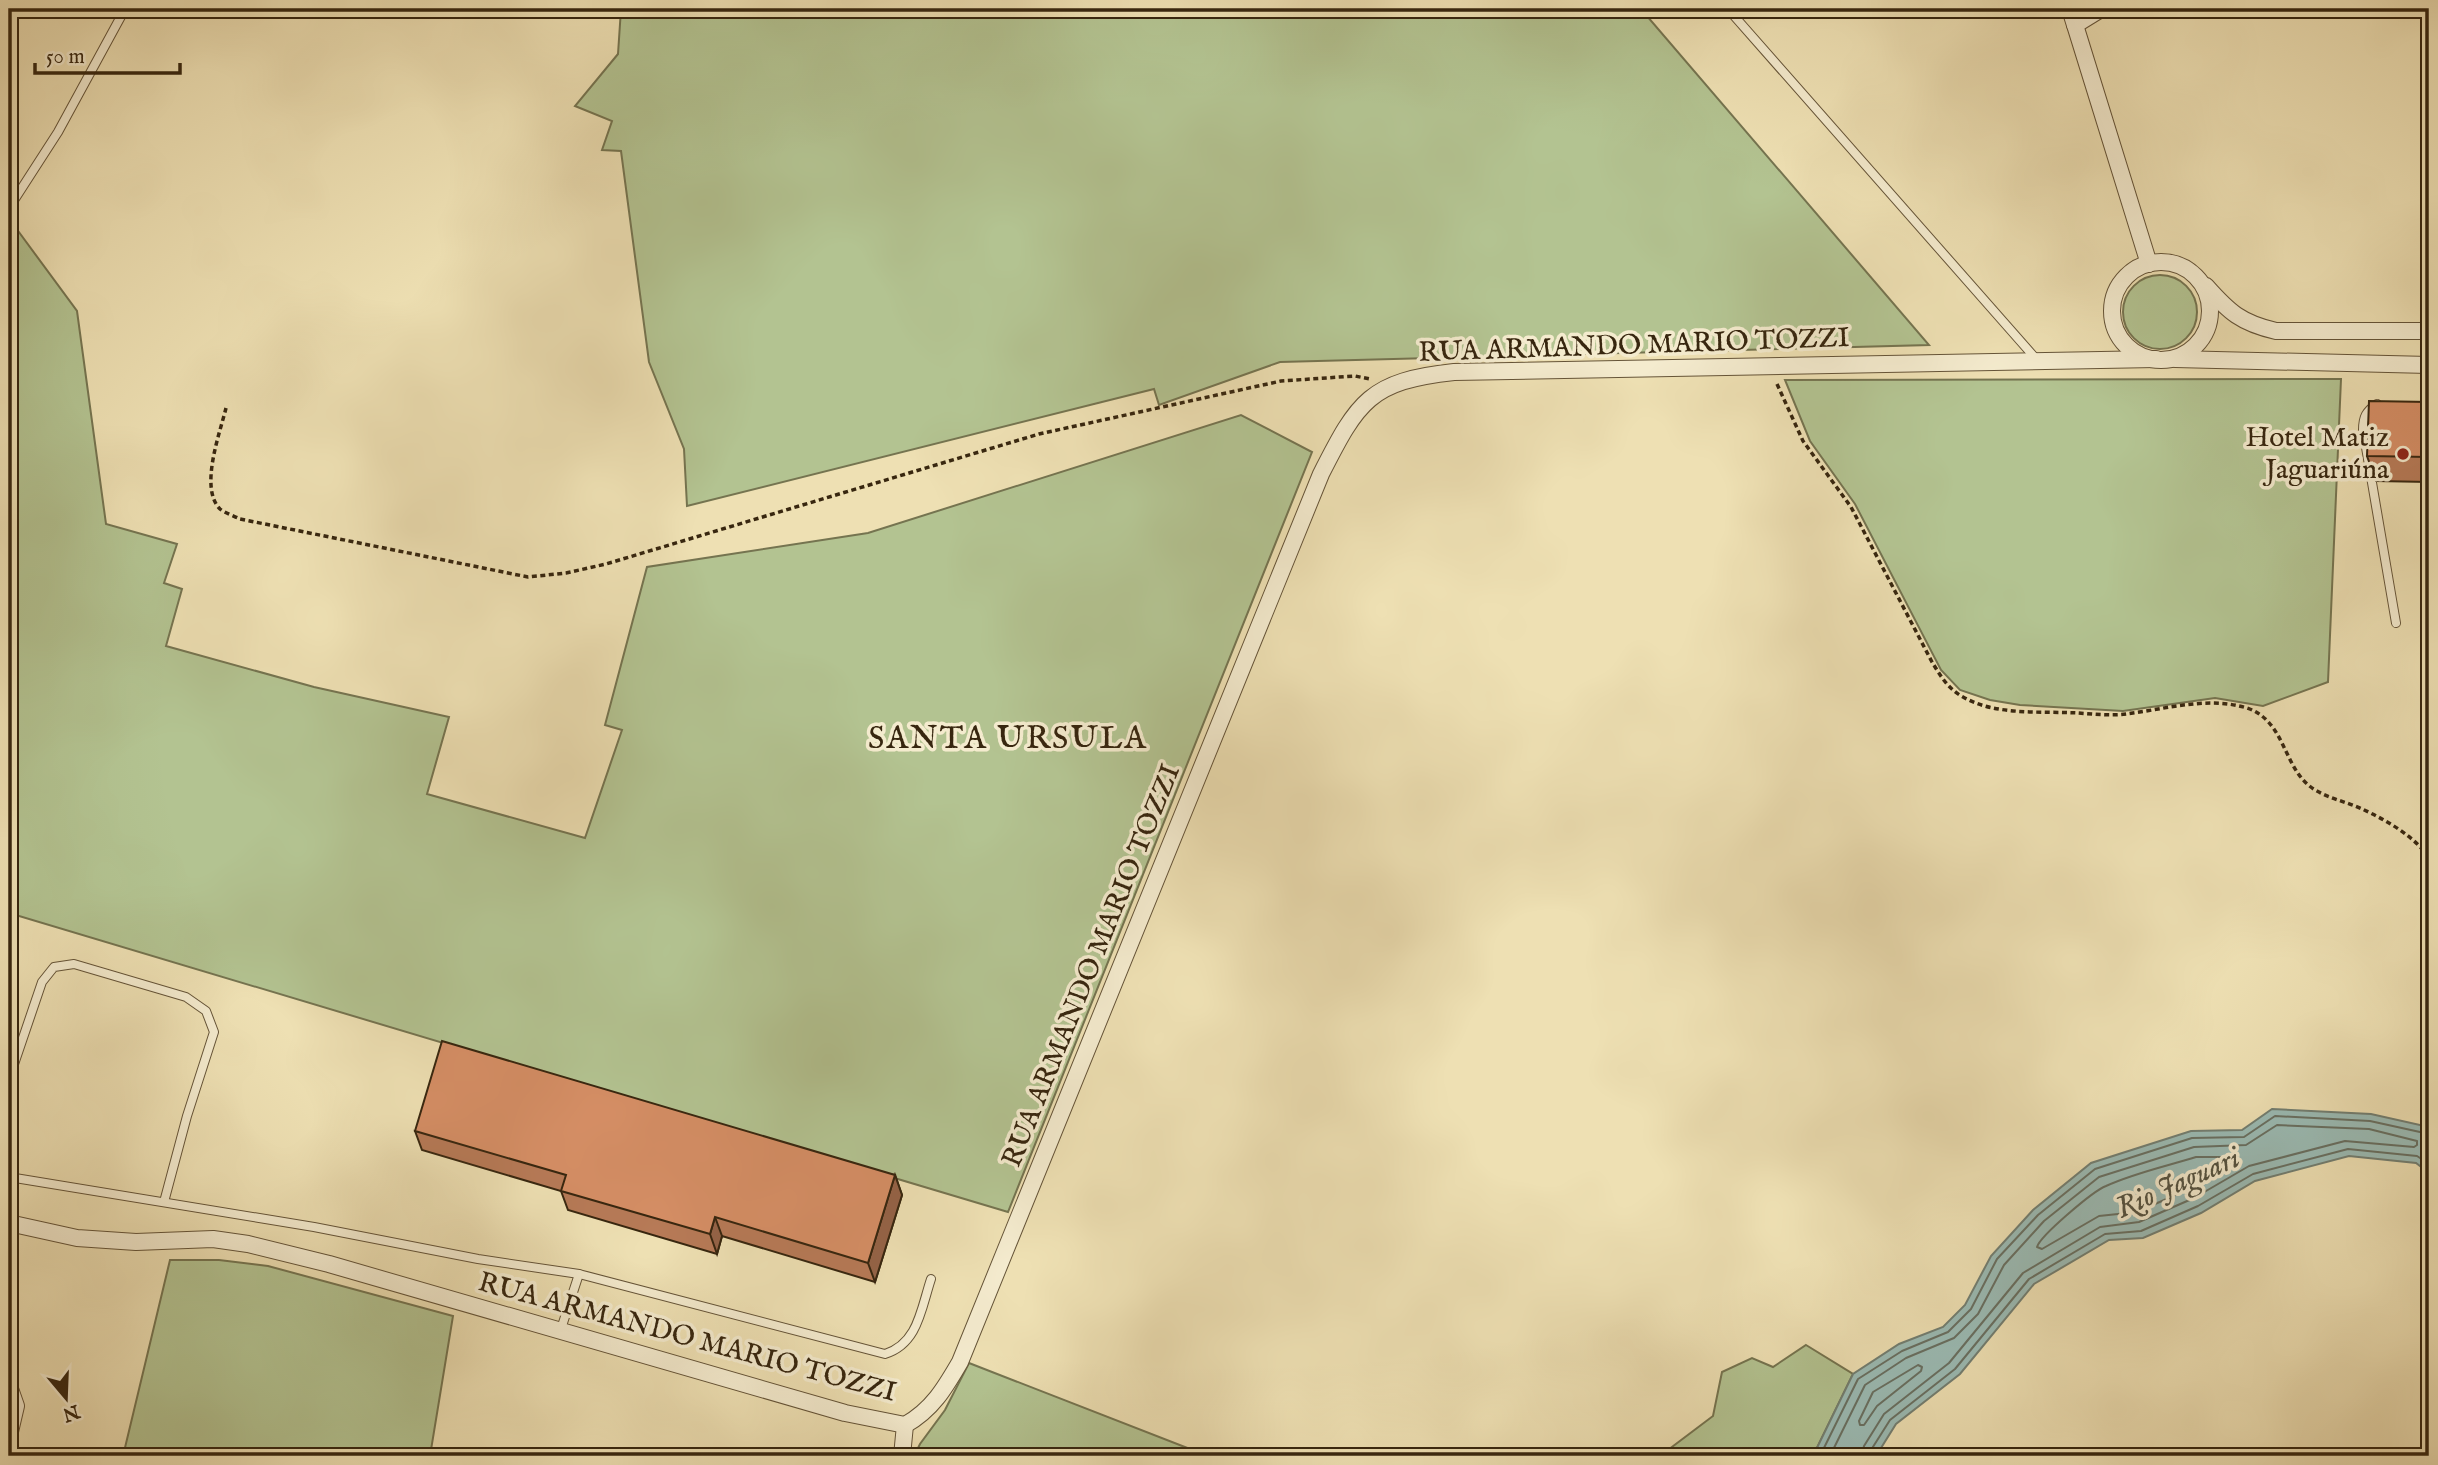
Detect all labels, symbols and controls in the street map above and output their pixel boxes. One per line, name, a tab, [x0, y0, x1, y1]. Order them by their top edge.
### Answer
scale bar	[35, 32, 180, 76]
text: 50 m	[46, 44, 85, 71]
street label: RUA ARMANDO MARIO TOZZI	[1418, 321, 1850, 371]
place label: Hotel Matiz Jaguariúna	[2246, 421, 2390, 488]
marker: Hotel Matiz Jaguariúna	[2395, 446, 2411, 462]
district label: SANTA URSULA	[868, 719, 1148, 760]
street label: RUA ARMANDO MARIO TOZZI	[995, 759, 1189, 1173]
water label: Rio Jaguari	[2110, 1139, 2248, 1228]
street label: RUA ARMANDO MARIO TOZZI	[474, 1265, 900, 1411]
north arrow	[32, 1364, 102, 1434]
text: N	[59, 1398, 84, 1426]

